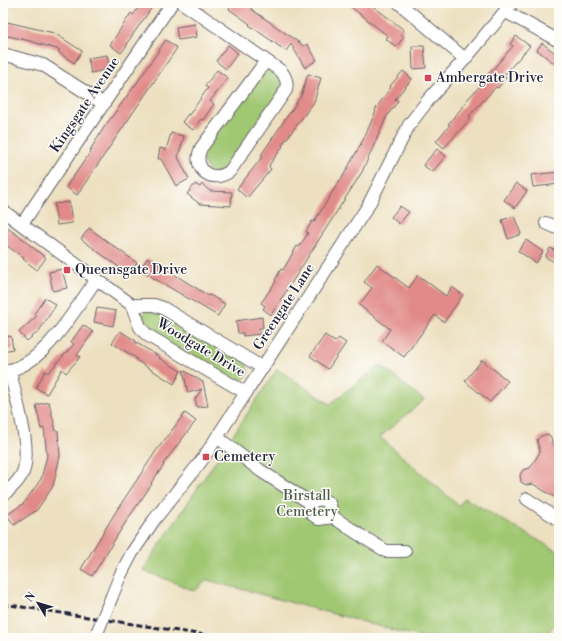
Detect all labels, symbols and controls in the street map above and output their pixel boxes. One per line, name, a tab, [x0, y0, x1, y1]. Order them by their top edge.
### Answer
street label: Kingsgate Avenue	[46, 54, 124, 156]
place label: Ambergate Drive	[435, 69, 544, 87]
marker: Ambergate Drive	[423, 73, 433, 83]
street label: Greengate Lane	[249, 260, 319, 354]
place label: Queensgate Drive	[75, 261, 187, 279]
marker: Queensgate Drive	[62, 265, 72, 275]
street label: Woodgate Drive	[153, 314, 249, 382]
place label: Cemetery	[214, 448, 275, 466]
marker: Cemetery	[201, 452, 211, 462]
park label: Birstall Cemetery	[276, 487, 338, 521]
north arrow	[18, 583, 58, 623]
text: N	[23, 589, 39, 605]

